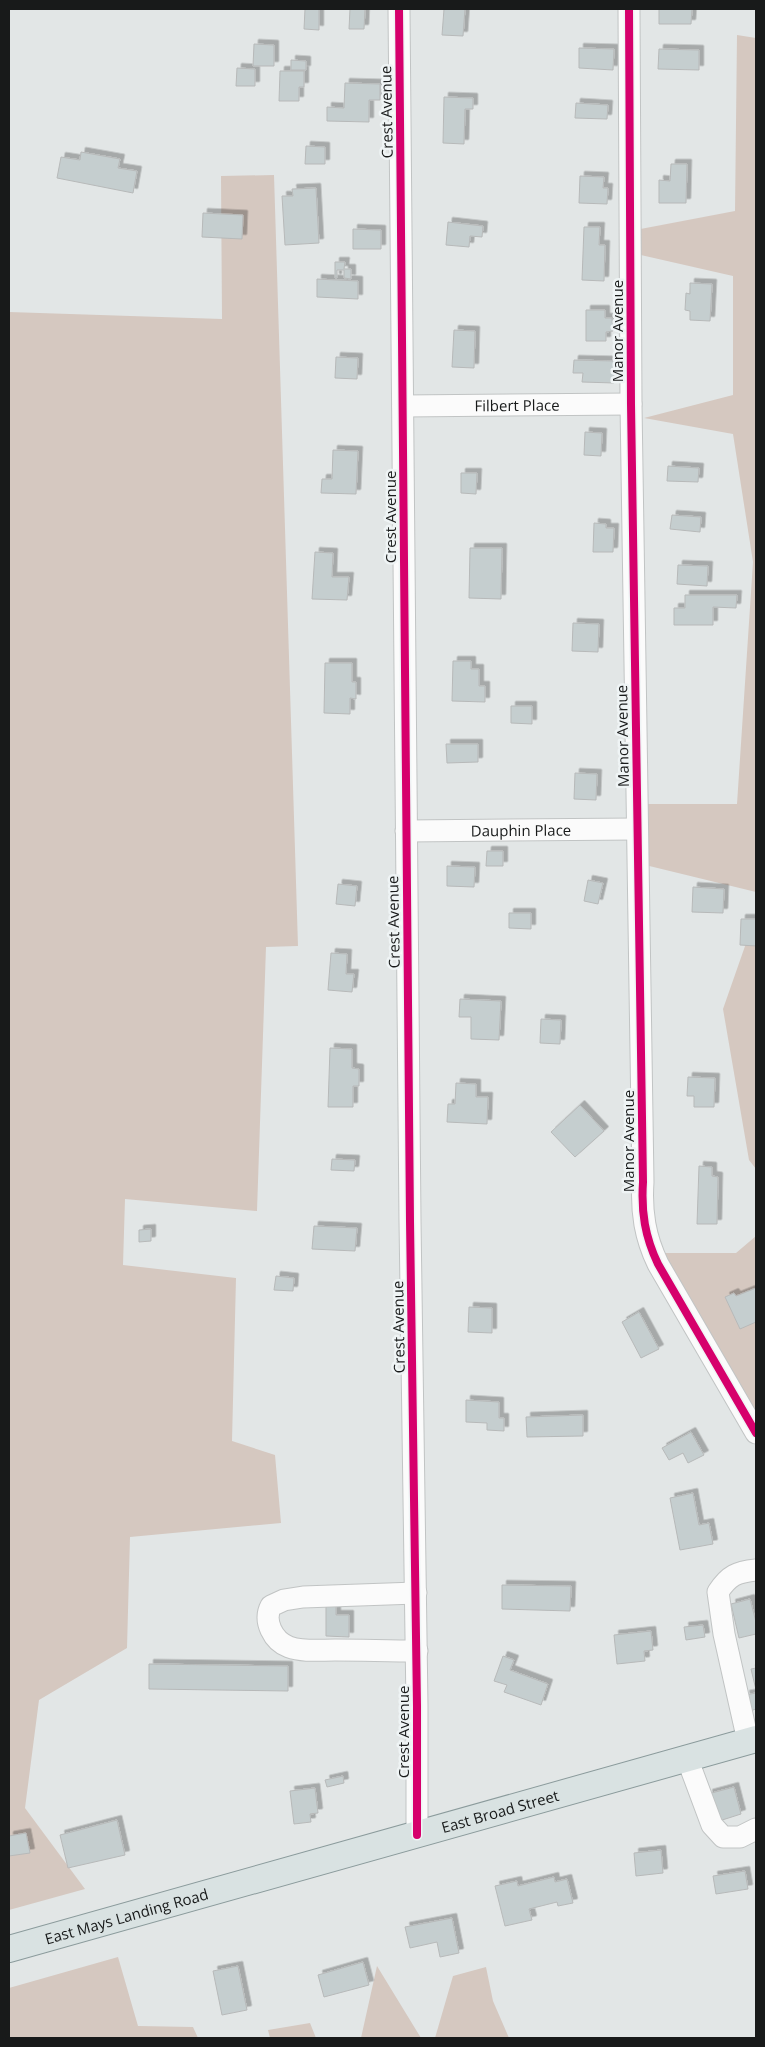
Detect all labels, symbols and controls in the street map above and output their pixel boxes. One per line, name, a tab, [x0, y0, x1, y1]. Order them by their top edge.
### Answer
street label: Crest Avenue	[375, 66, 397, 158]
street label: Manor Avenue	[607, 280, 627, 382]
street label: Filbert Place	[474, 395, 560, 415]
street label: Crest Avenue	[380, 471, 400, 563]
street label: Manor Avenue	[611, 685, 633, 787]
street label: Dauphin Place	[471, 820, 571, 840]
street label: Crest Avenue	[382, 876, 404, 968]
street label: Manor Avenue	[618, 1090, 638, 1192]
street label: Crest Avenue	[387, 1281, 409, 1373]
street label: Crest Avenue	[393, 1686, 413, 1778]
street label: East Broad Street	[439, 1785, 561, 1837]
street label: East Mays Landing Road	[42, 1883, 211, 1948]

